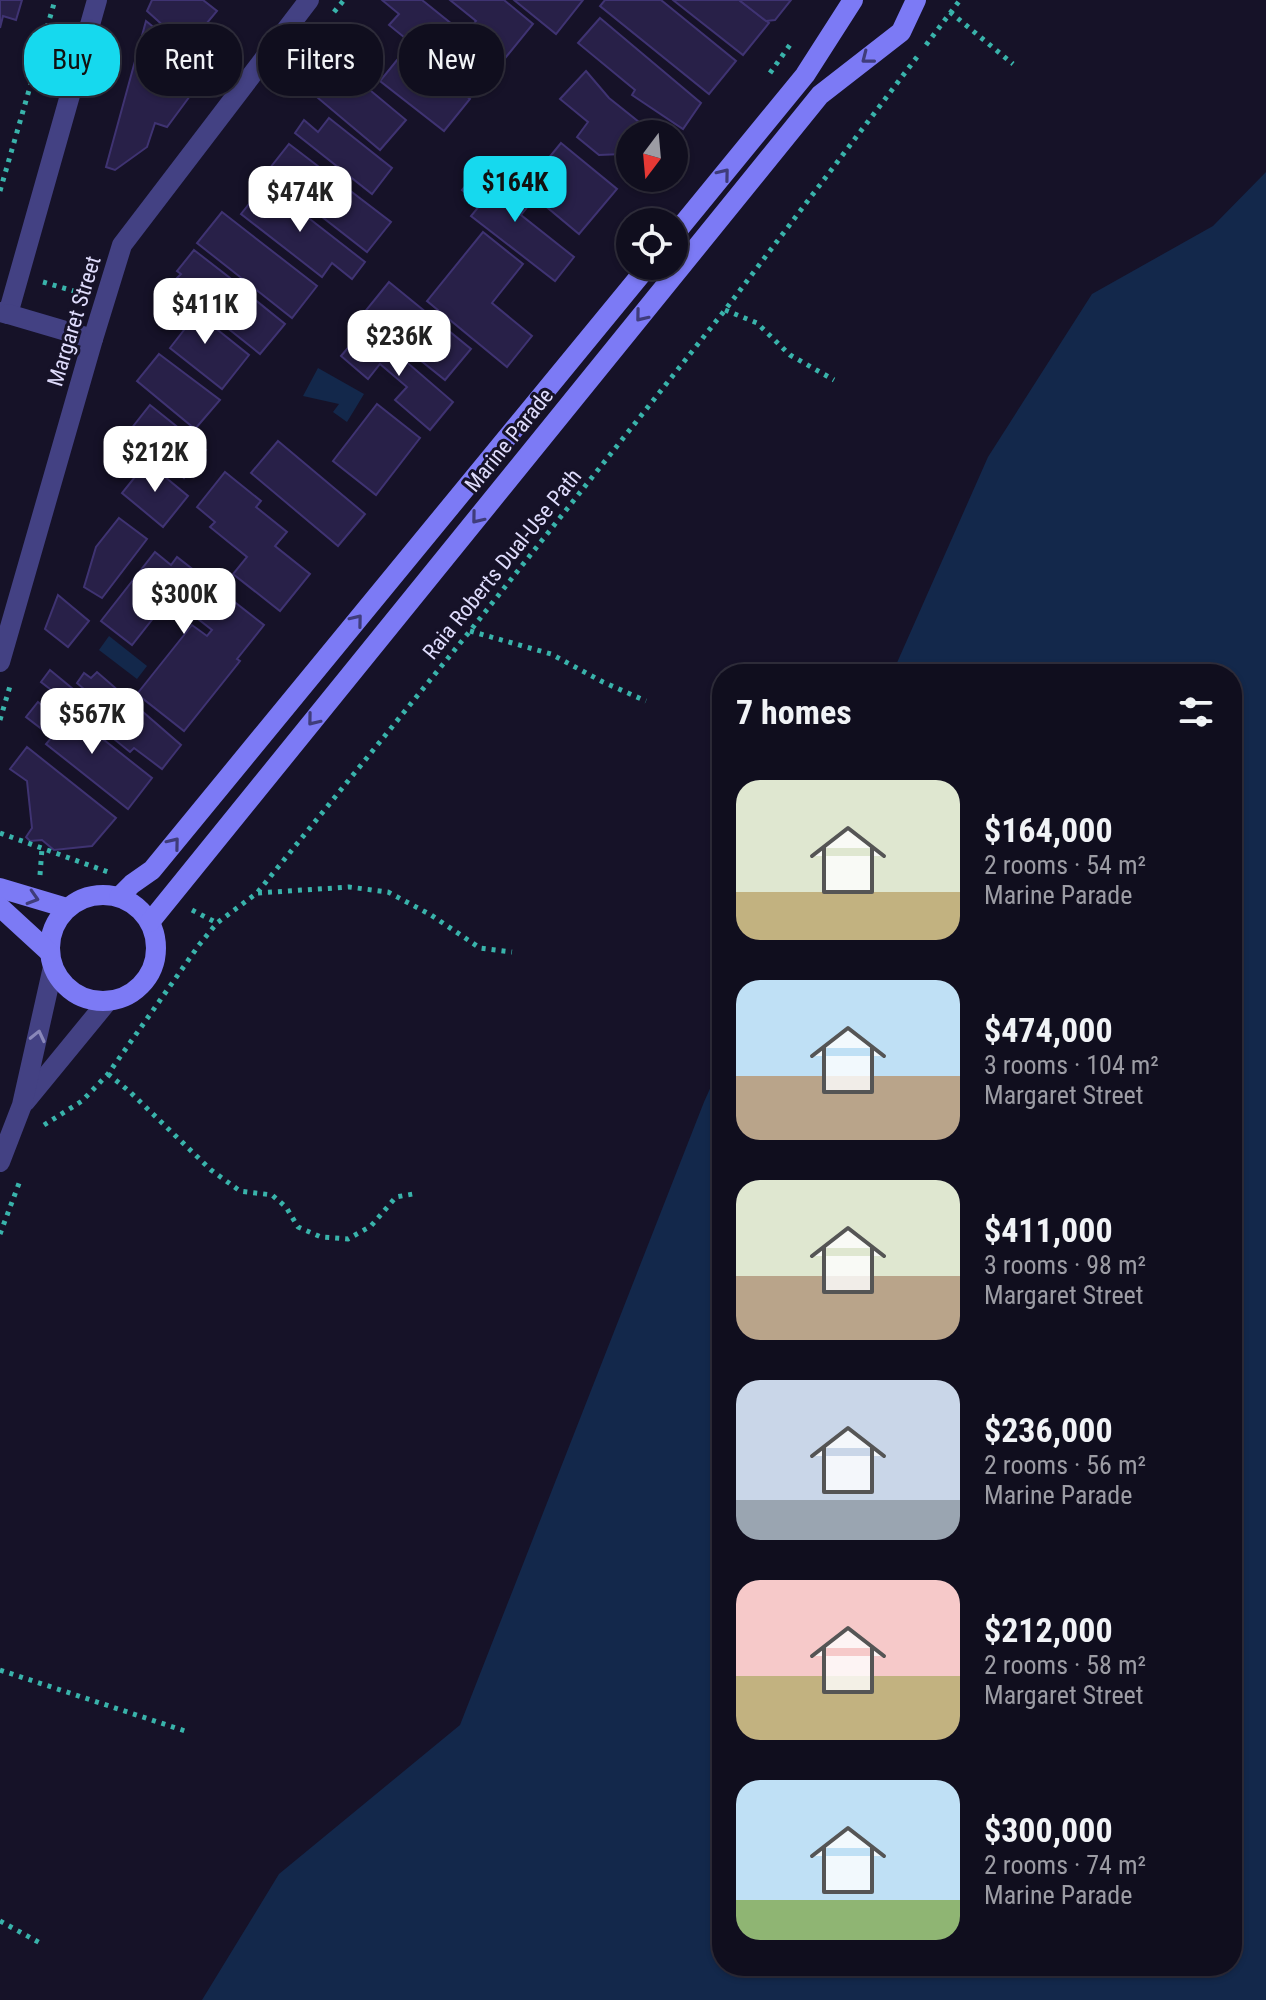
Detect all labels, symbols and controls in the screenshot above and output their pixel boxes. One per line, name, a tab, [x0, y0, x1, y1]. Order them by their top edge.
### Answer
chip: Buy	[24, 24, 120, 96]
chip: Rent	[136, 24, 242, 96]
chip: Filters	[258, 24, 383, 96]
chip: New	[399, 24, 504, 96]
one-way arrow	[861, 49, 876, 63]
north arrow	[616, 120, 688, 192]
map controls	[616, 120, 688, 280]
pin: $164K	[459, 156, 571, 224]
pin: $474K	[244, 166, 356, 234]
text: $164K	[482, 167, 548, 197]
one-way arrow	[714, 169, 728, 184]
text: $474K	[267, 177, 333, 207]
button: locate	[616, 208, 688, 280]
street label: Margaret Street	[42, 253, 106, 389]
pin: $411K	[149, 278, 261, 346]
text: $411K	[172, 289, 238, 319]
one-way arrow	[636, 307, 651, 321]
pin: $236K	[343, 310, 455, 378]
text: $236K	[366, 321, 432, 351]
street label: Marine Parade	[460, 383, 558, 497]
pin: $212K	[99, 426, 211, 494]
text: $212K	[122, 437, 188, 467]
street label: Raia Roberts Dual-Use Path	[418, 464, 586, 664]
one-way arrow	[472, 509, 487, 523]
pin: $300K	[128, 568, 240, 636]
text: $300K	[151, 579, 217, 609]
one-way arrow	[347, 615, 362, 629]
pin: $567K	[36, 688, 148, 756]
icon: filters	[1174, 690, 1218, 734]
text: 7 homes	[736, 692, 852, 732]
text: $567K	[59, 699, 125, 729]
one-way arrow	[309, 711, 323, 726]
text: $164,000	[984, 810, 1113, 850]
icon: home	[800, 812, 896, 908]
one-way arrow	[164, 838, 179, 852]
text: 2 rooms · 54 m²	[984, 850, 1146, 880]
text: Marine Parade	[984, 880, 1132, 910]
one-way arrow	[26, 889, 40, 905]
text: $474,000	[984, 1010, 1113, 1050]
icon: home	[800, 1012, 896, 1108]
one-way arrow	[28, 1030, 45, 1044]
text: 3 rooms · 104 m²	[984, 1050, 1159, 1080]
text: Margaret Street	[984, 1080, 1144, 1110]
text: $411,000	[984, 1210, 1113, 1250]
icon: home	[800, 1212, 896, 1308]
text: 3 rooms · 98 m²	[984, 1250, 1146, 1280]
text: Margaret Street	[984, 1280, 1144, 1310]
text: $236,000	[984, 1410, 1113, 1450]
icon: home	[800, 1412, 896, 1508]
text: 2 rooms · 56 m²	[984, 1450, 1146, 1480]
text: Marine Parade	[984, 1480, 1132, 1510]
text: $212,000	[984, 1610, 1113, 1650]
icon: home	[800, 1612, 896, 1708]
text: 2 rooms · 58 m²	[984, 1650, 1146, 1680]
text: Margaret Street	[984, 1680, 1144, 1710]
text: $300,000	[984, 1810, 1113, 1850]
icon: home	[800, 1812, 896, 1908]
text: 2 rooms · 74 m²	[984, 1850, 1146, 1880]
text: Marine Parade	[984, 1880, 1132, 1910]

